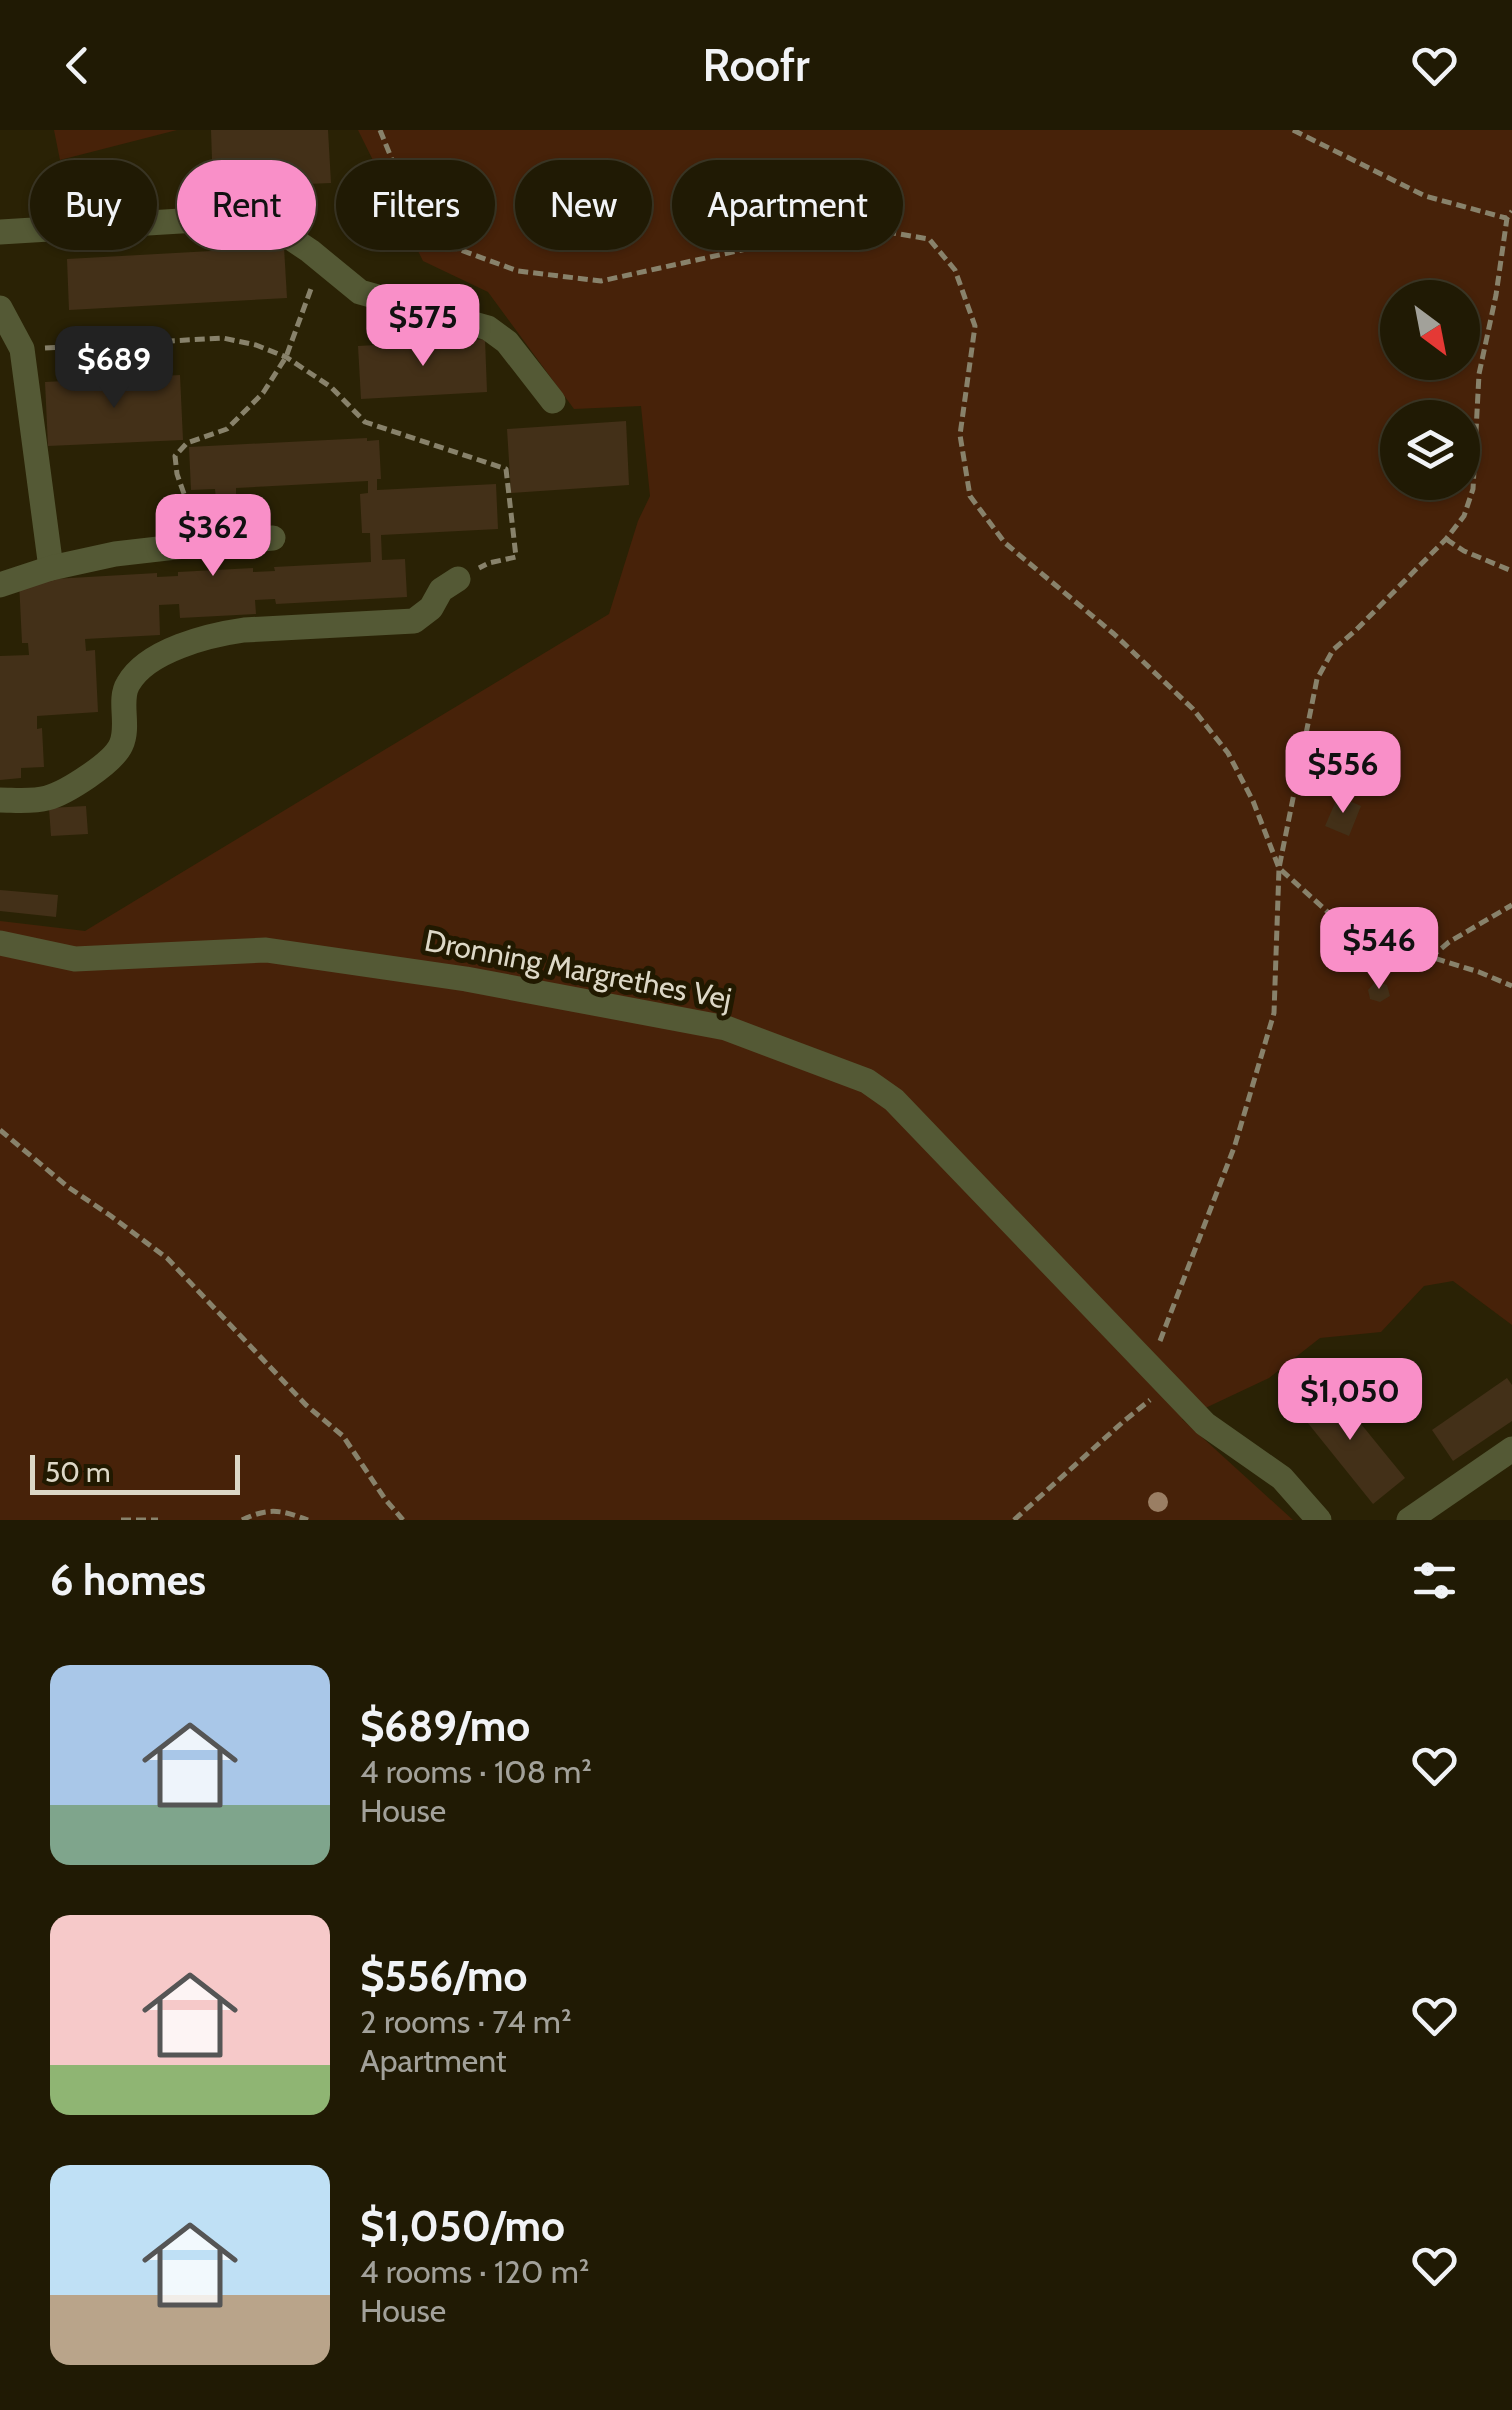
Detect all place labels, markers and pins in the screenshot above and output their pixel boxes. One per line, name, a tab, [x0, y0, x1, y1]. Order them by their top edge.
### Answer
pin: $575	[364, 284, 482, 369]
pin: $689	[55, 326, 173, 411]
pin: $362	[154, 494, 272, 579]
pin: $556	[1284, 731, 1402, 816]
pin: $546	[1320, 907, 1438, 992]
pin: $1,050	[1269, 1358, 1431, 1443]

